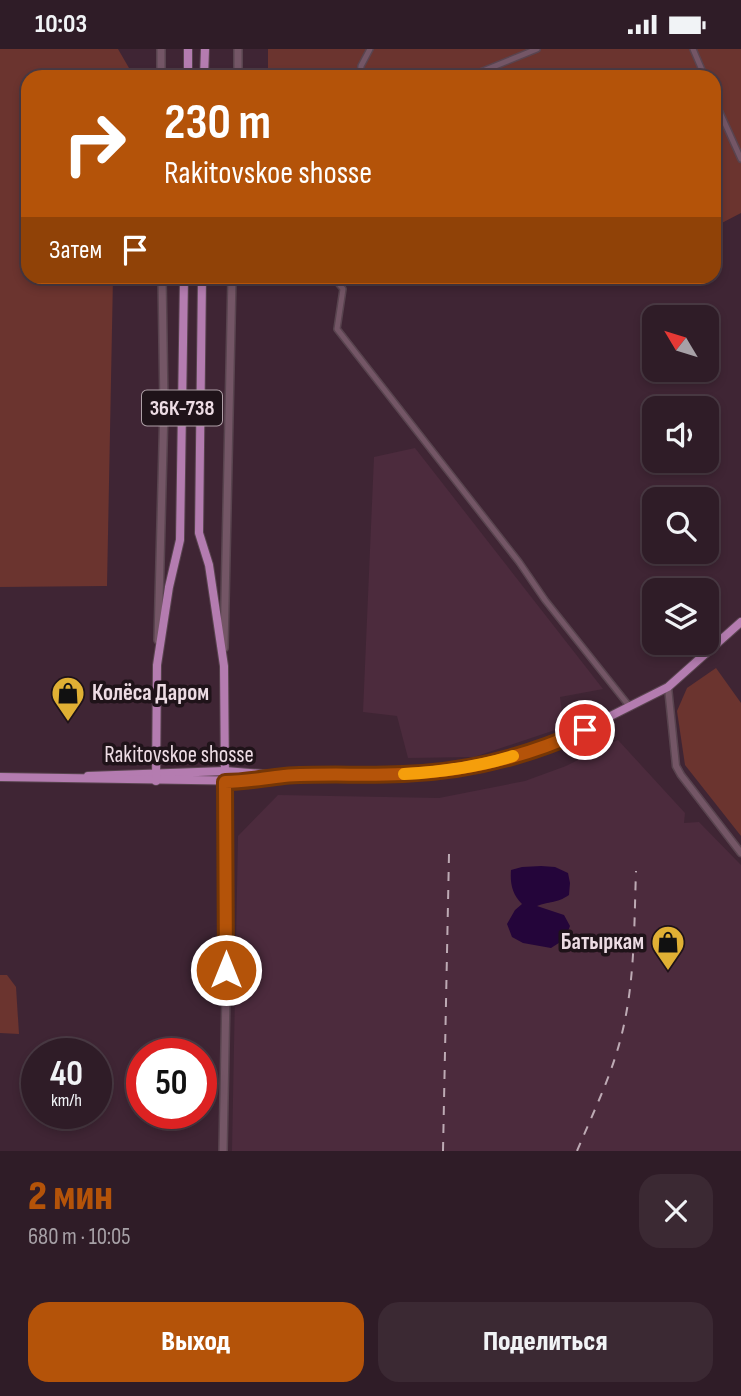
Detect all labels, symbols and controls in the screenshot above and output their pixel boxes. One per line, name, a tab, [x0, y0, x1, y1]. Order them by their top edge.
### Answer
text: 10:03	[35, 9, 87, 40]
text: 230 m	[164, 94, 271, 153]
icon: right	[49, 98, 140, 189]
text: Rakitovskoe shosse	[164, 154, 372, 193]
icon: arrive	[116, 231, 154, 269]
text: Затем	[49, 235, 102, 266]
north arrow	[642, 305, 719, 381]
map controls	[642, 305, 719, 655]
road number: 36К-738	[142, 391, 222, 425]
button: sound	[642, 396, 719, 473]
button: search	[642, 487, 719, 564]
button: layers	[642, 578, 719, 655]
shop icon: Колёса Даром	[49, 674, 87, 723]
place label: Колёса Даром	[92, 679, 209, 707]
pin	[555, 700, 615, 760]
icon: arrive	[566, 711, 604, 749]
street label: Rakitovskoe shosse	[104, 741, 254, 769]
shop icon: Батыркам	[649, 923, 687, 972]
place label: Батыркам	[561, 928, 644, 956]
position arrow	[189, 933, 263, 1007]
speed limit sign: 50	[126, 1038, 217, 1129]
text: 40	[50, 1053, 83, 1096]
text: km/h	[51, 1090, 82, 1111]
text: 2 мин	[28, 1171, 113, 1222]
button: close	[639, 1174, 713, 1248]
text: 680 m · 10:05	[28, 1223, 131, 1251]
button: Выход	[28, 1302, 364, 1382]
button: Поделиться	[378, 1302, 713, 1382]

